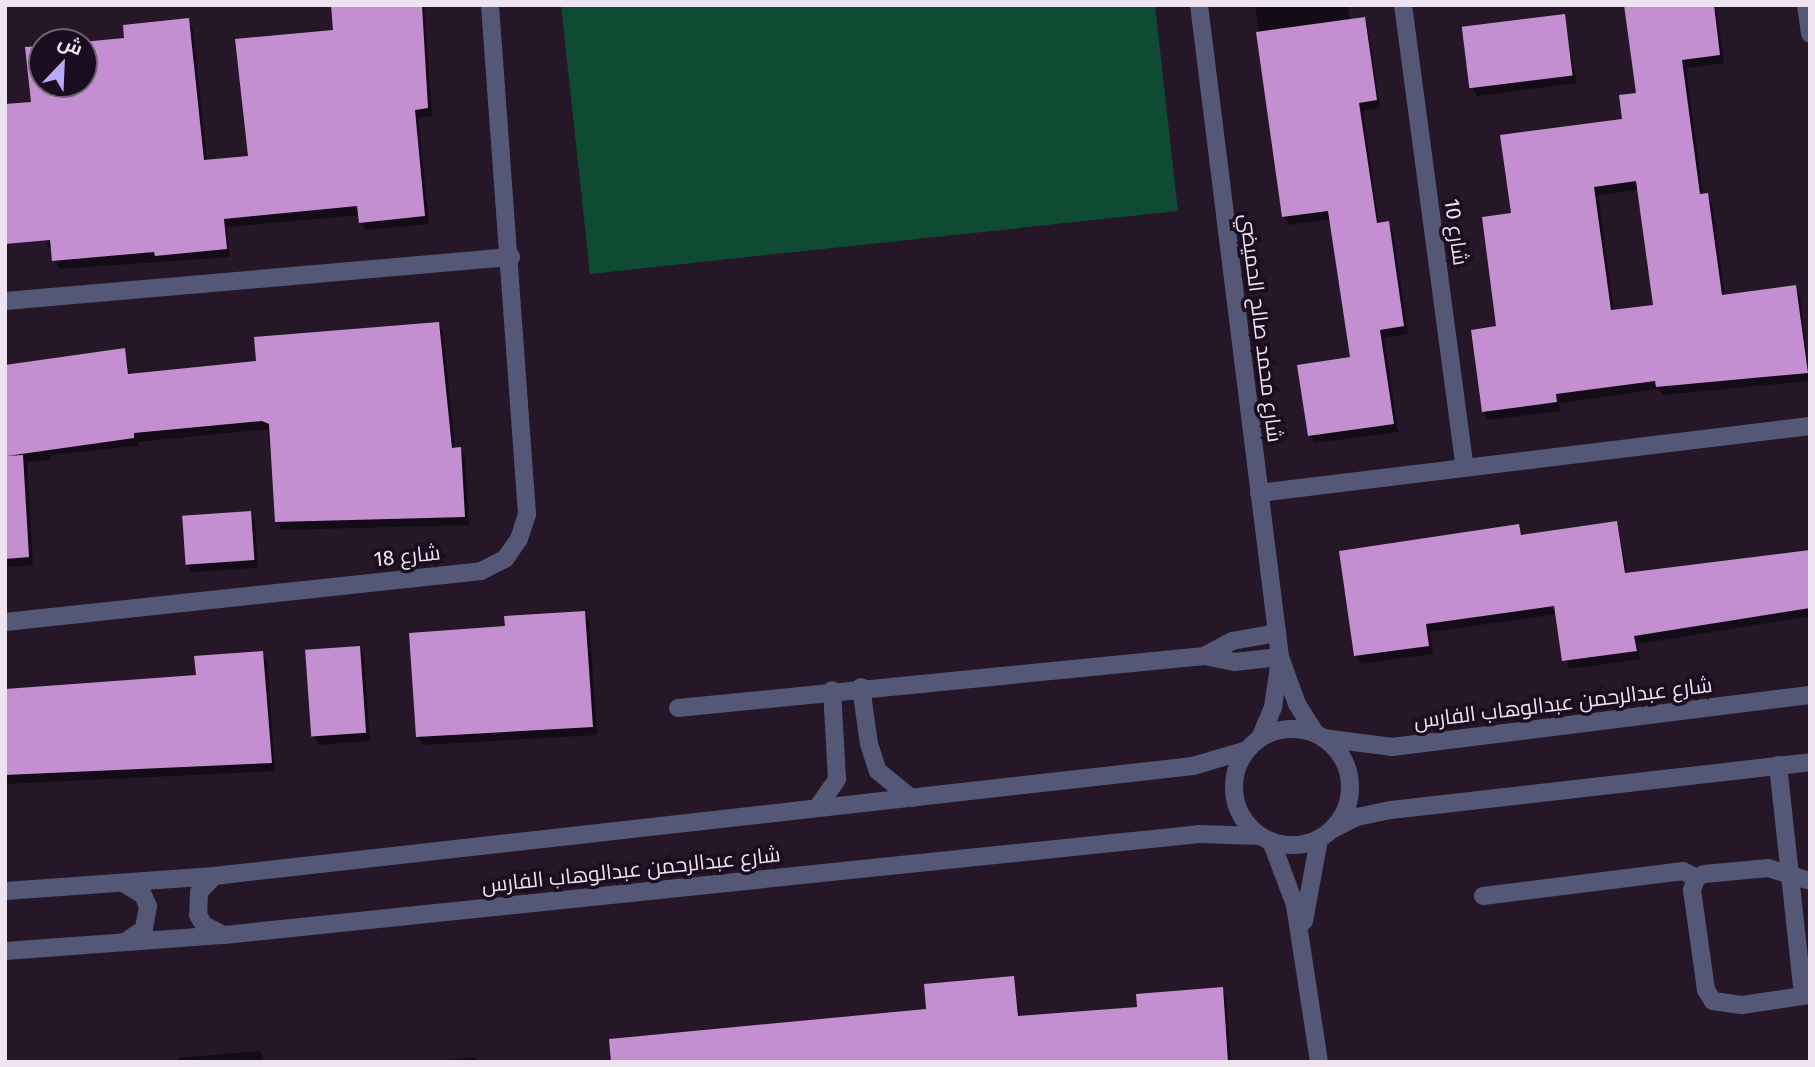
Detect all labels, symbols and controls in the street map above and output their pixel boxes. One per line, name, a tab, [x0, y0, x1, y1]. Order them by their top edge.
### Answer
north arrow	[28, 28, 98, 98]
text: ش	[55, 30, 86, 60]
street label: شارع 10	[1439, 197, 1473, 267]
street label: شارع محمد صالح الحميضي	[1234, 212, 1288, 444]
street label: شارع 18	[372, 540, 442, 572]
street label: شارع عبدالرحمن عبدالوهاب الفارس	[1412, 672, 1714, 734]
street label: شارع عبدالرحمن عبدالوهاب الفارس	[480, 842, 782, 898]

